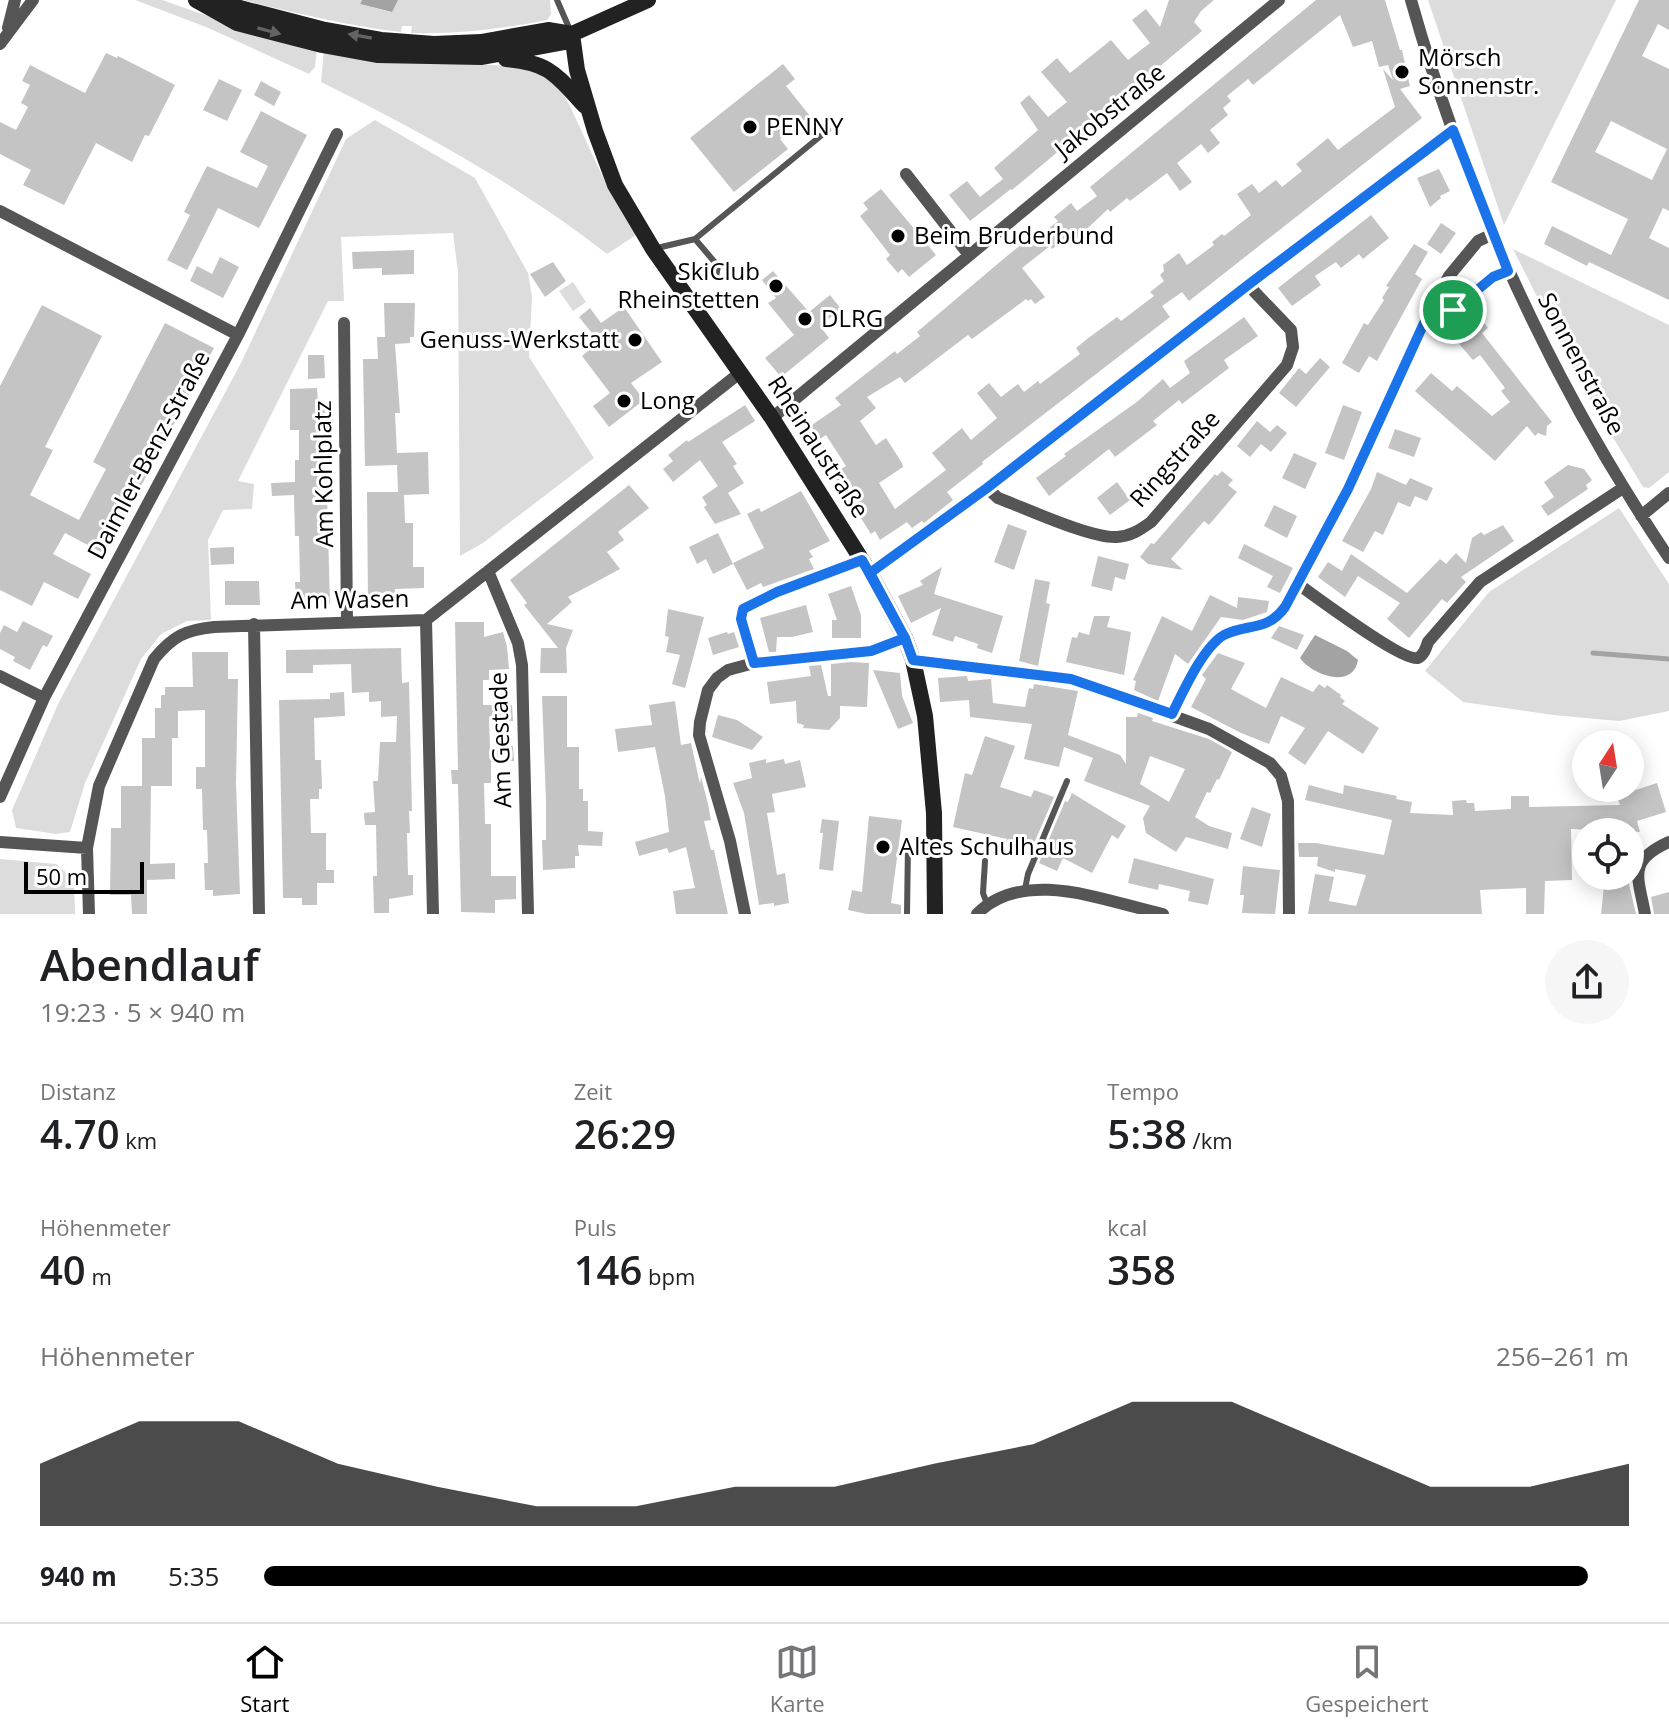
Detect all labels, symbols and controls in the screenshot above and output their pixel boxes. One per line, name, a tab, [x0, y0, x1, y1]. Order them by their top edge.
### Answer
one-way arrow	[256, 26, 281, 38]
one-way arrow	[347, 30, 372, 42]
place label: Mörsch Sonnenstr.	[1418, 40, 1539, 101]
street label: Jakobstraße	[1045, 55, 1171, 166]
marker: Mörsch Sonnenstr.	[1393, 63, 1411, 81]
place label: PENNY	[766, 109, 844, 142]
marker: PENNY	[741, 118, 759, 136]
place label: Beim Bruderbund	[914, 218, 1114, 251]
marker: Beim Bruderbund	[889, 227, 907, 245]
place label: SkiClub Rheinstetten	[617, 254, 760, 315]
pin	[1419, 276, 1487, 344]
marker: SkiClub Rheinstetten	[767, 277, 785, 295]
street label: Sonnenstraße	[1531, 286, 1634, 440]
icon: arrive	[1431, 288, 1475, 332]
place label: DLRG	[821, 301, 883, 334]
marker: DLRG	[796, 310, 814, 328]
place label: Genuss-Werkstatt	[420, 322, 619, 355]
marker: Genuss-Werkstatt	[626, 331, 644, 349]
street label: Daimler-Benz-Straße	[79, 344, 217, 564]
street label: Rheinaustraße	[761, 369, 878, 524]
place label: Long	[640, 383, 695, 416]
marker: Long	[615, 392, 633, 410]
street label: Am Kohlplatz	[305, 400, 340, 548]
street label: Ringstraße	[1121, 402, 1226, 514]
street label: Am Wasen	[290, 581, 410, 616]
street label: Am Gestade	[481, 671, 518, 809]
north arrow	[1572, 730, 1644, 802]
map controls	[1572, 730, 1644, 890]
button: locate	[1572, 818, 1644, 890]
place label: Altes Schulhaus	[899, 829, 1074, 862]
marker: Altes Schulhaus	[874, 838, 892, 856]
scale bar	[24, 858, 144, 894]
text: 50 m	[36, 861, 87, 891]
text: Abendlauf	[40, 934, 259, 994]
button: share	[1545, 940, 1629, 1024]
text: 19:23 · 5 × 940 m	[40, 994, 245, 1030]
text: Distanz	[40, 1076, 116, 1106]
text: Zeit	[574, 1076, 612, 1106]
text: Tempo	[1107, 1076, 1179, 1106]
text: 4.70	[40, 1106, 120, 1161]
text: 26:29	[574, 1106, 676, 1161]
text: 5:38	[1107, 1106, 1187, 1161]
text: km	[120, 1125, 157, 1155]
text: /km	[1187, 1125, 1233, 1155]
text: Höhenmeter	[40, 1212, 171, 1242]
text: Puls	[574, 1212, 616, 1242]
text: kcal	[1107, 1212, 1147, 1242]
text: 40	[40, 1242, 86, 1297]
text: 146	[574, 1242, 642, 1297]
text: 358	[1107, 1242, 1176, 1297]
text: m	[86, 1261, 112, 1291]
text: bpm	[642, 1261, 695, 1291]
text: Höhenmeter	[40, 1338, 194, 1374]
text: 256–261 m	[1496, 1338, 1629, 1374]
text: 940 m	[40, 1558, 117, 1594]
text: 5:35	[168, 1558, 219, 1594]
tab: Start	[240, 1640, 289, 1718]
tab: Karte	[770, 1640, 825, 1718]
tab: Gespeichert	[1305, 1640, 1429, 1718]

